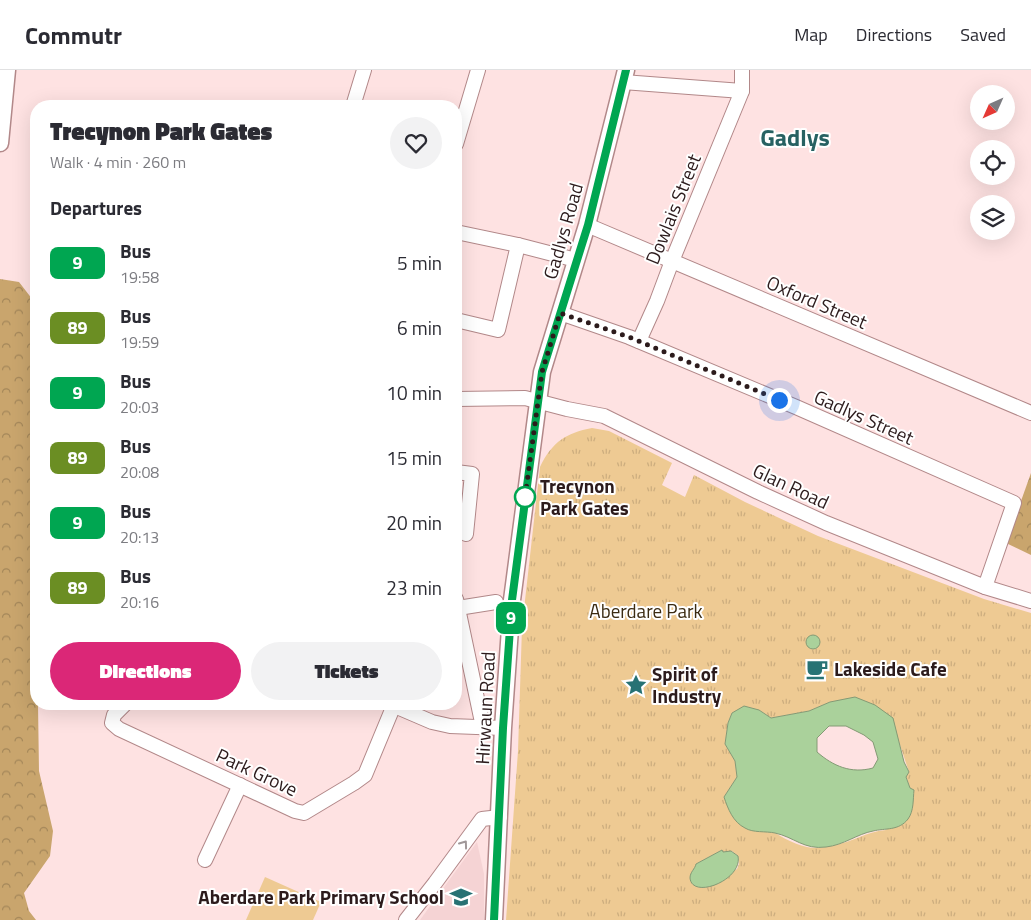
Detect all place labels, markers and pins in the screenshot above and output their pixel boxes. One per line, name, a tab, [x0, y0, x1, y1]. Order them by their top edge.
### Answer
place label: Trecynon Park Gates	[540, 471, 629, 522]
marker: Trecynon Park Gates	[514, 486, 536, 508]
place label: Lakeside Cafe	[834, 654, 947, 683]
cafe icon: Lakeside Cafe	[804, 656, 830, 682]
place label: Spirit of Industry	[652, 659, 722, 710]
place icon: Spirit of Industry	[623, 672, 649, 698]
place label: Aberdare Park Primary School	[198, 882, 444, 911]
school or university icon: Aberdare Park Primary School	[448, 884, 474, 910]

